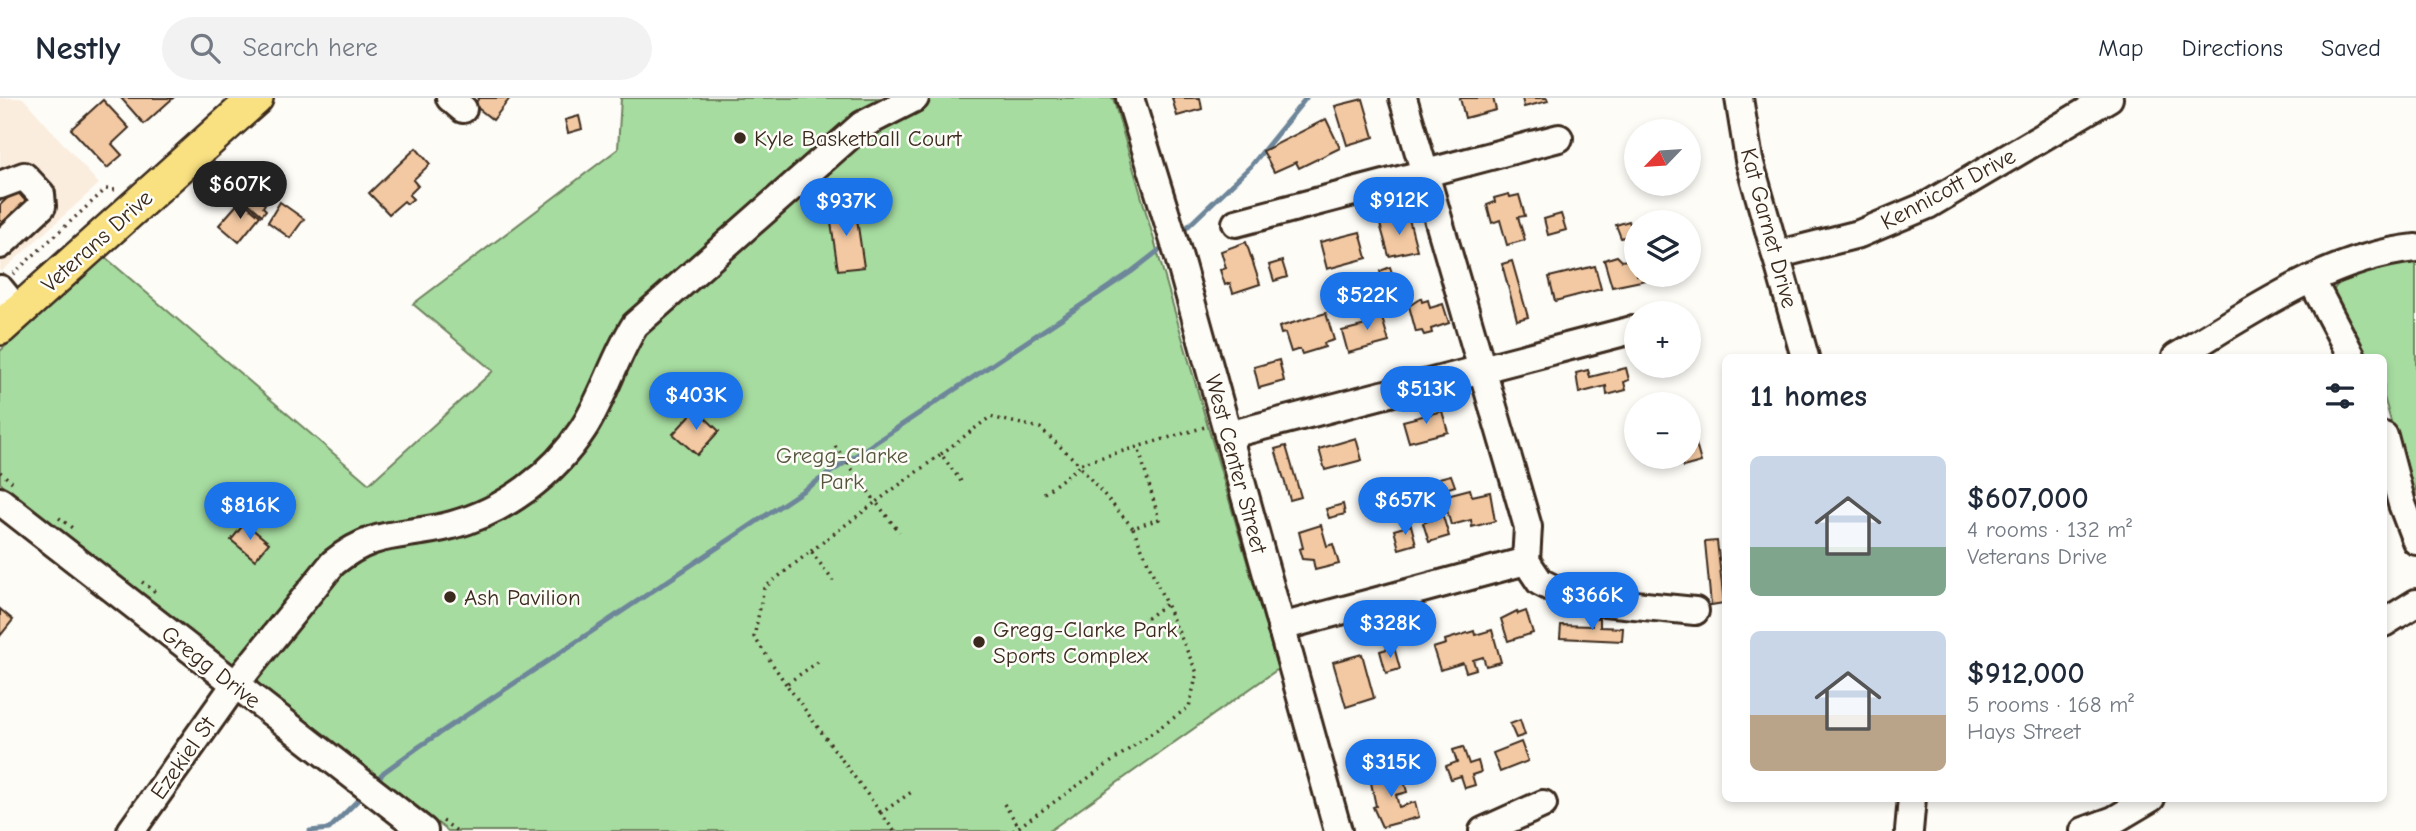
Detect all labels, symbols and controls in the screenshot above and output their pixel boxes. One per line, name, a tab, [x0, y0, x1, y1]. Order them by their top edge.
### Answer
search box	[162, 17, 652, 80]
text: Nestly	[35, 29, 120, 67]
icon: search	[186, 29, 224, 67]
text: Search here	[242, 33, 378, 63]
text: Map	[2098, 34, 2144, 62]
text: Directions	[2182, 34, 2283, 62]
text: Saved	[2321, 34, 2381, 62]
north arrow	[1624, 119, 1701, 196]
map controls	[1624, 119, 1701, 469]
place label: Kyle Basketball Court	[754, 125, 963, 152]
marker: Kyle Basketball Court	[732, 130, 748, 146]
street label: Kennicott Drive	[1876, 142, 2020, 236]
street label: Kat Garnet Drive	[1735, 145, 1803, 311]
pin: $607K	[191, 162, 289, 221]
text: $607K	[209, 170, 271, 197]
pin: $937K	[797, 178, 895, 238]
pin: $912K	[1350, 178, 1448, 237]
street label: Veterans Drive	[36, 184, 158, 298]
text: $912K	[1369, 186, 1429, 213]
text: $937K	[816, 187, 876, 214]
button: layers	[1624, 210, 1701, 287]
pin: $522K	[1318, 272, 1416, 332]
text: $522K	[1336, 281, 1398, 308]
button: +	[1624, 301, 1701, 378]
pin: $513K	[1377, 366, 1475, 426]
pin: $403K	[647, 372, 745, 432]
street label: West Center Street	[1199, 372, 1273, 558]
text: $513K	[1396, 375, 1456, 402]
icon: filters	[2321, 377, 2359, 415]
text: 11 homes	[1750, 379, 1867, 414]
text: $403K	[665, 381, 727, 408]
button: −	[1624, 392, 1701, 469]
park label: Gregg-Clarke Park	[776, 442, 908, 495]
pin: $657K	[1356, 478, 1454, 537]
text: $607,000	[1967, 481, 2089, 516]
pin: $816K	[201, 482, 299, 542]
icon: home	[1806, 484, 1890, 568]
text: $657K	[1374, 486, 1436, 513]
text: $816K	[220, 491, 280, 518]
text: 4 rooms · 132 m²	[1967, 516, 2132, 543]
text: Veterans Drive	[1967, 543, 2107, 570]
pin: $366K	[1543, 573, 1641, 632]
text: $366K	[1561, 581, 1623, 608]
place label: Ash Pavilion	[464, 584, 581, 611]
marker: Ash Pavilion	[442, 589, 458, 605]
pin: $328K	[1341, 601, 1439, 660]
text: $328K	[1359, 609, 1421, 636]
place label: Gregg-Clarke Park Sports Complex	[993, 616, 1177, 669]
street label: Gregg Drive	[156, 620, 266, 714]
marker: Gregg-Clarke Park Sports Complex	[971, 634, 987, 650]
text: $912,000	[1967, 656, 2085, 691]
icon: home	[1806, 659, 1890, 743]
text: 5 rooms · 168 m²	[1967, 691, 2134, 718]
street label: Ezekiel St	[145, 710, 222, 805]
text: Hays Street	[1967, 718, 2081, 745]
pin: $315K	[1342, 740, 1440, 799]
text: $315K	[1361, 748, 1421, 775]

